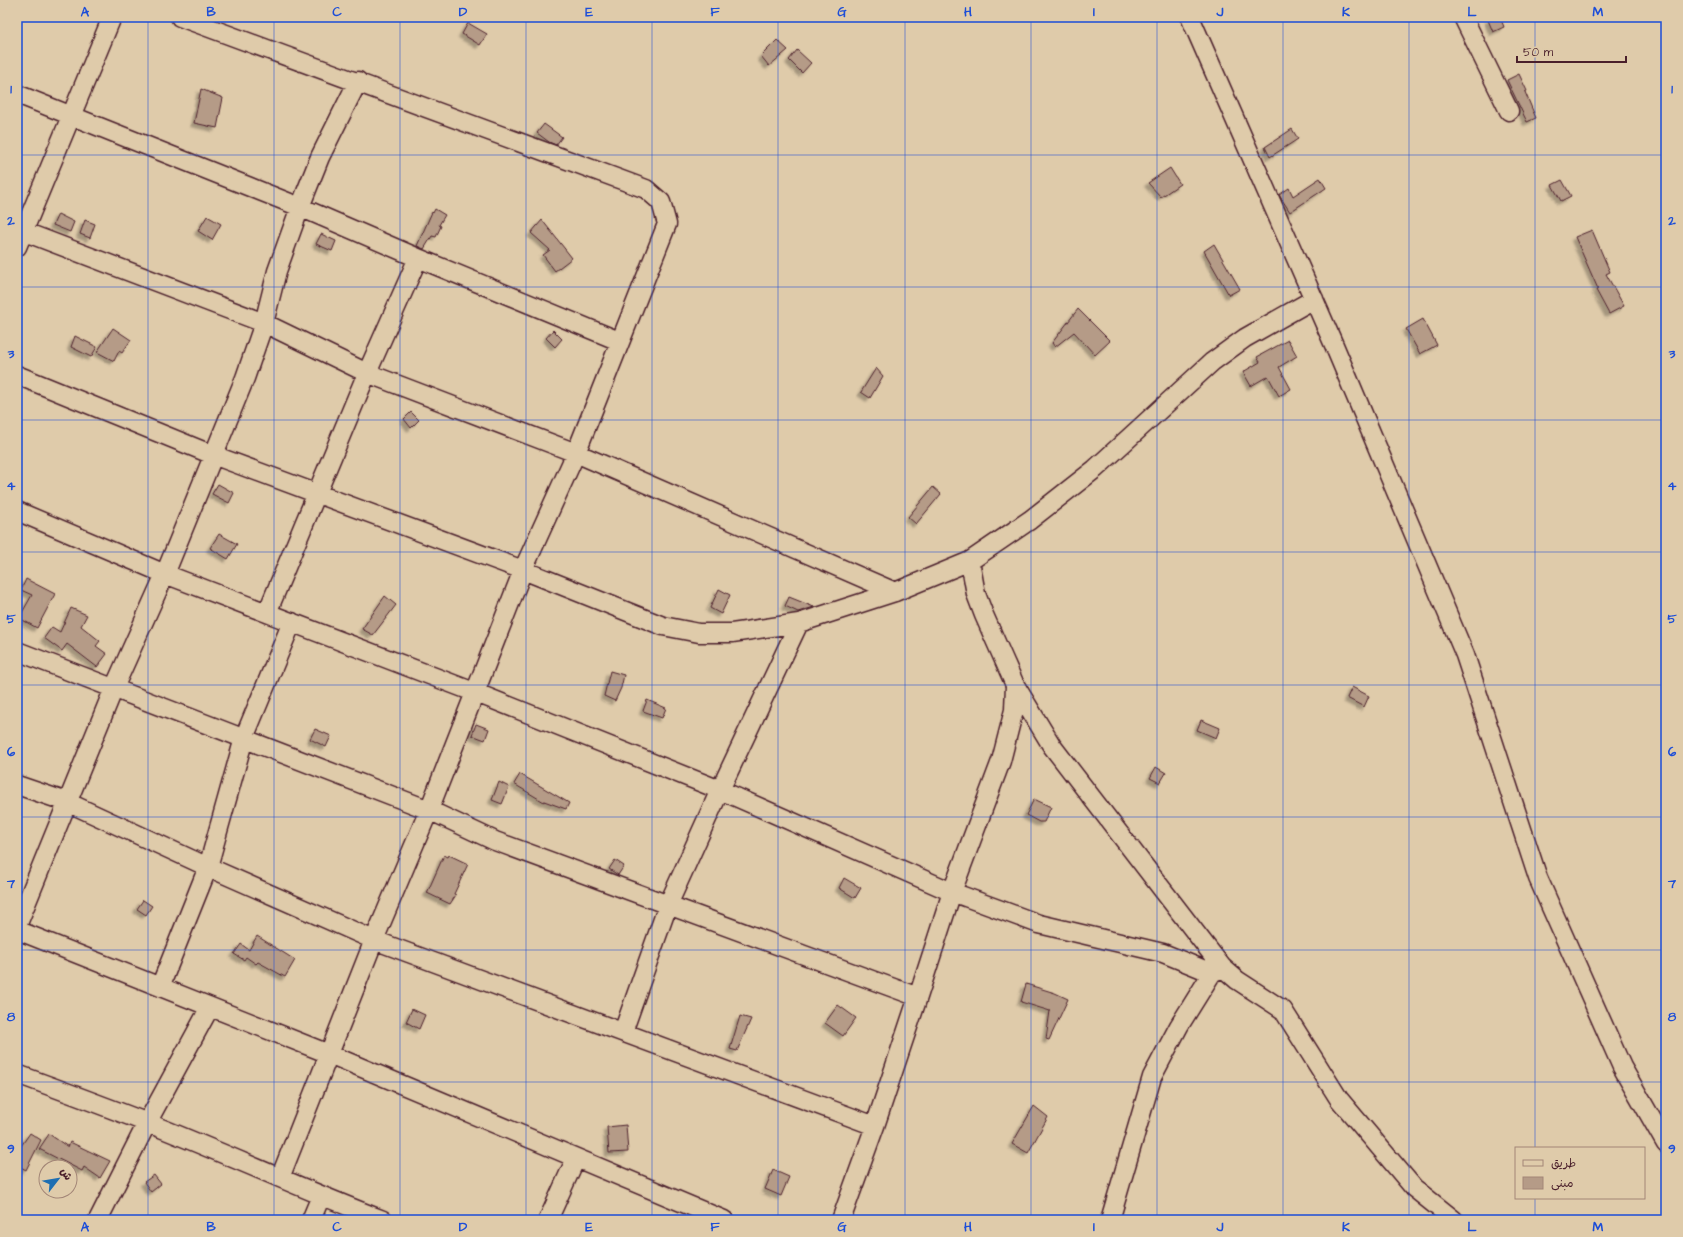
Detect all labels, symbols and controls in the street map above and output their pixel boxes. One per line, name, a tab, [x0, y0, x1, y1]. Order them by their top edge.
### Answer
text: A	[81, 3, 90, 21]
text: B	[206, 3, 216, 21]
text: C	[332, 3, 342, 21]
text: D	[459, 3, 468, 21]
text: E	[585, 3, 593, 21]
text: F	[710, 3, 720, 21]
text: G	[837, 3, 847, 21]
text: H	[964, 3, 972, 21]
text: I	[1093, 3, 1095, 21]
text: J	[1216, 3, 1224, 21]
text: K	[1342, 3, 1350, 21]
text: L	[1467, 3, 1477, 21]
text: M	[1593, 3, 1604, 21]
scale bar	[1517, 38, 1626, 64]
text: 50 m	[1523, 44, 1554, 61]
text: 1	[10, 80, 12, 98]
text: 1	[1671, 80, 1673, 98]
text: 2	[6, 212, 15, 230]
text: 2	[1667, 212, 1676, 230]
text: 3	[7, 345, 15, 363]
text: 3	[1668, 345, 1676, 363]
text: 4	[7, 477, 16, 495]
text: 4	[1668, 477, 1677, 495]
text: 5	[6, 610, 16, 628]
text: 5	[1667, 610, 1677, 628]
text: 6	[7, 743, 16, 761]
text: 6	[1668, 743, 1677, 761]
text: 7	[6, 875, 16, 893]
text: 7	[1667, 875, 1677, 893]
text: 8	[7, 1008, 16, 1026]
text: 8	[1668, 1008, 1677, 1026]
text: 9	[7, 1140, 15, 1158]
text: 9	[1668, 1140, 1676, 1158]
legend	[1515, 1147, 1645, 1199]
text: طريق	[1551, 1155, 1576, 1172]
north arrow	[38, 1159, 78, 1199]
text: ش	[57, 1165, 76, 1183]
text: مبنى	[1551, 1175, 1574, 1192]
text: A	[81, 1218, 90, 1236]
text: B	[206, 1218, 216, 1236]
text: C	[332, 1218, 342, 1236]
text: D	[459, 1218, 468, 1236]
text: E	[585, 1218, 593, 1236]
text: F	[710, 1218, 720, 1236]
text: G	[837, 1218, 847, 1236]
text: H	[964, 1218, 972, 1236]
text: I	[1093, 1218, 1095, 1236]
text: J	[1216, 1218, 1224, 1236]
text: K	[1342, 1218, 1350, 1236]
text: L	[1467, 1218, 1477, 1236]
text: M	[1593, 1218, 1604, 1236]

